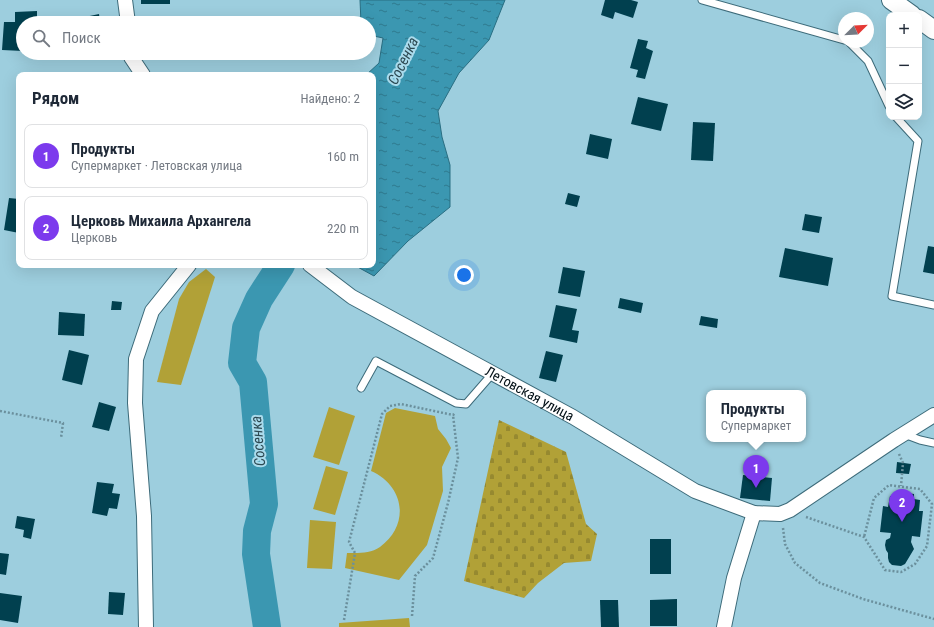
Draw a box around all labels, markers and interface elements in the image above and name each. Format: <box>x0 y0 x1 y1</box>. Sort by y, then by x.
north arrow <box>838 12 874 48</box>
map controls <box>886 12 922 120</box>
button: + <box>886 12 922 48</box>
search box <box>16 16 376 60</box>
icon: search <box>30 27 52 49</box>
text: Поиск <box>62 29 101 47</box>
water label: Сосенка <box>384 34 422 88</box>
button: − <box>886 48 922 84</box>
button: layers <box>886 84 922 120</box>
text: Рядом <box>32 88 79 108</box>
text: Найдено: 2 <box>300 91 360 106</box>
text: Продукты <box>71 140 135 158</box>
text: 1 <box>43 149 49 164</box>
text: 160 m <box>327 149 359 164</box>
text: Супермаркет · Летовская улица <box>71 158 242 173</box>
text: Церковь Михаила Архангела <box>71 212 251 230</box>
text: 2 <box>43 221 49 236</box>
text: 220 m <box>327 221 359 236</box>
text: Церковь <box>71 230 117 245</box>
your location <box>454 265 474 285</box>
street label: Летовская улица <box>482 363 577 424</box>
popup <box>706 390 806 442</box>
text: Продукты <box>721 400 785 418</box>
water label: Сосенка <box>247 415 269 467</box>
text: Супермаркет <box>721 418 791 433</box>
pin: 1 <box>743 455 769 488</box>
pin: 2 <box>889 489 915 522</box>

